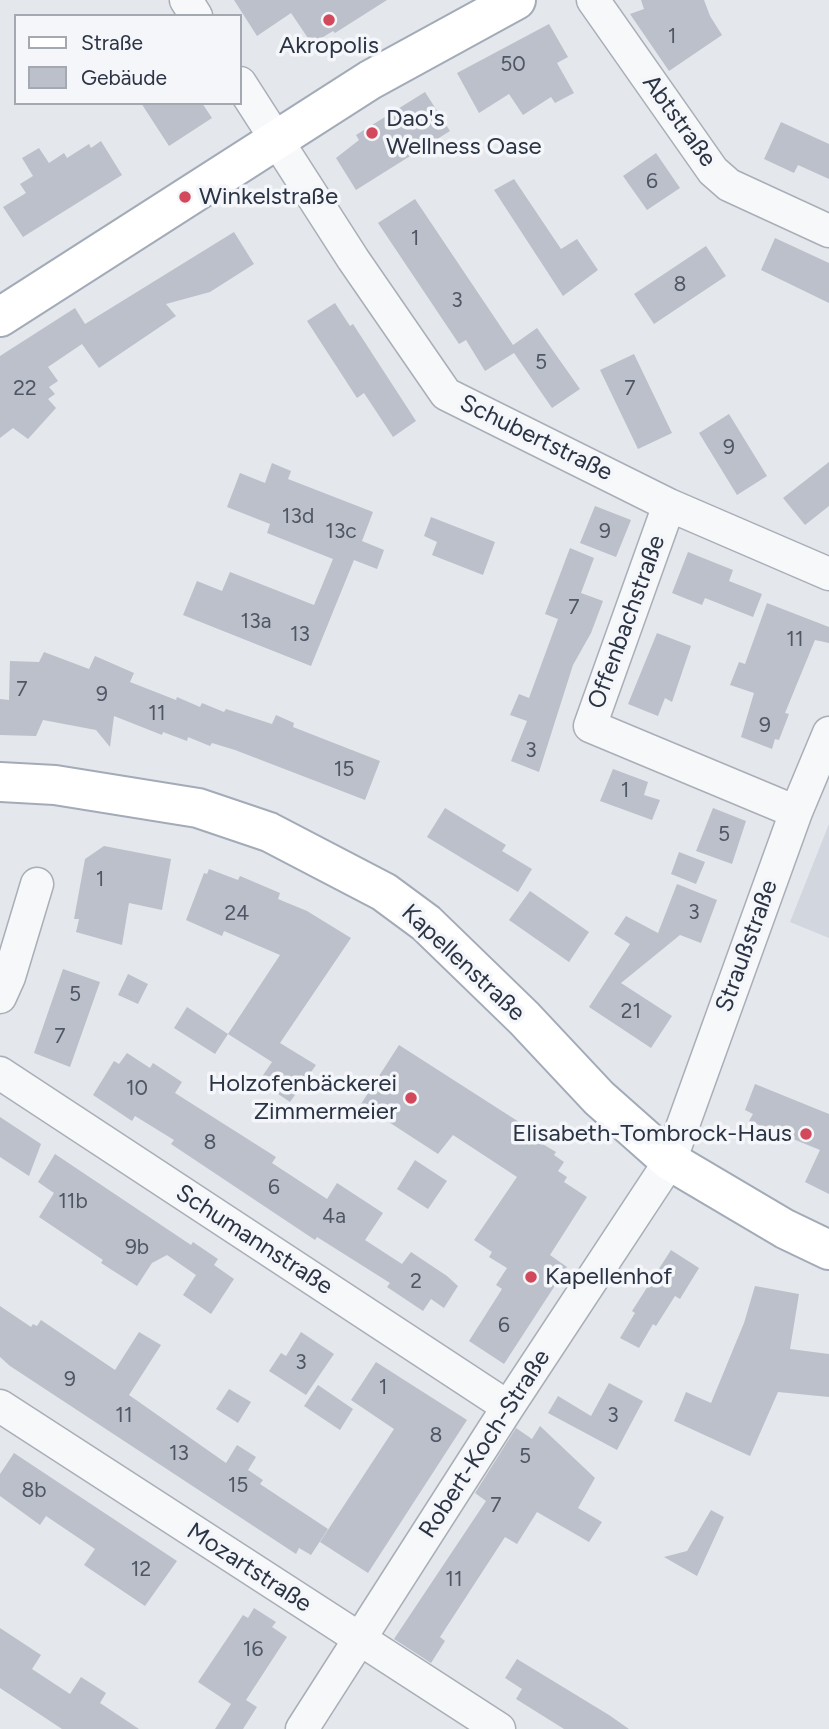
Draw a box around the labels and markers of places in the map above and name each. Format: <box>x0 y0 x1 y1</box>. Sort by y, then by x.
marker: Akropolis <box>321 12 337 28</box>
place label: Akropolis <box>279 32 379 60</box>
place label: Dao's Wellness Oase <box>386 105 542 161</box>
marker: Dao's Wellness Oase <box>364 125 380 141</box>
place label: Winkelstraße <box>199 183 338 211</box>
marker: Winkelstraße <box>177 189 193 205</box>
place label: Holzofenbäckerei Zimmermeier <box>208 1070 397 1126</box>
marker: Holzofenbäckerei Zimmermeier <box>403 1090 419 1106</box>
place label: Elisabeth-Tombrock-Haus <box>512 1120 792 1148</box>
marker: Elisabeth-Tombrock-Haus <box>798 1126 814 1142</box>
place label: Kapellenhof <box>545 1263 672 1291</box>
marker: Kapellenhof <box>523 1269 539 1285</box>

